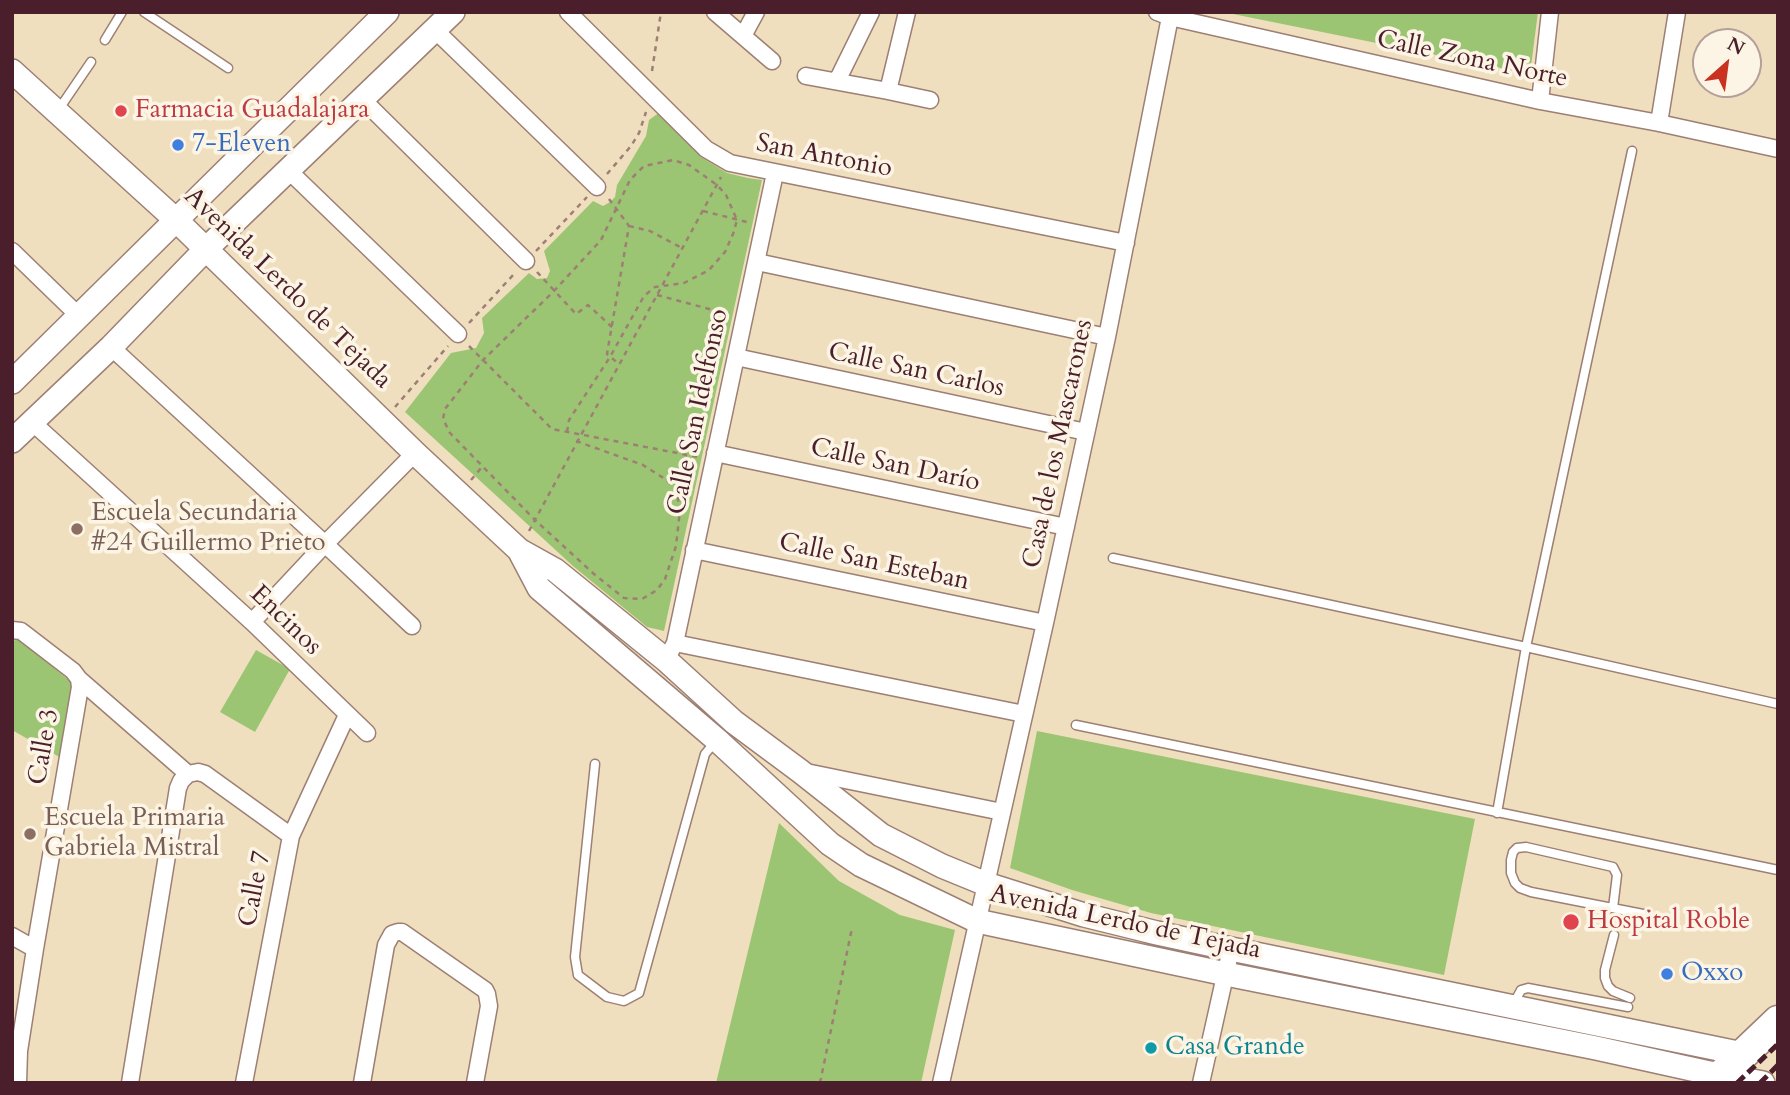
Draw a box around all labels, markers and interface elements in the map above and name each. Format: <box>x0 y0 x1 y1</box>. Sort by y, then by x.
street label: Calle Zona Norte <box>1374 25 1570 95</box>
north arrow <box>1692 28 1762 98</box>
text: N <box>1723 31 1749 62</box>
place label: Farmacia Guadalajara <box>135 95 369 127</box>
marker: Farmacia Guadalajara <box>113 103 129 119</box>
place label: 7-Eleven <box>192 129 291 161</box>
street label: San Antonio <box>753 129 895 185</box>
marker: 7-Eleven <box>170 137 186 153</box>
street label: Avenida Lerdo de Tejada <box>177 182 397 396</box>
street label: Calle San Idelfonso <box>662 306 736 518</box>
street label: Casa de los Mascarones <box>1017 317 1101 571</box>
street label: Calle San Carlos <box>825 337 1007 405</box>
street label: Calle San Darío <box>807 433 983 499</box>
place label: Escuela Secundaria #24 Guillermo Prieto <box>91 498 326 560</box>
marker: Escuela Secundaria #24 Guillermo Prieto <box>69 521 85 537</box>
street label: Calle San Esteban <box>776 528 972 598</box>
street label: Encinos <box>243 579 327 663</box>
street label: Calle 3 <box>23 707 67 787</box>
place label: Escuela Primaria Gabriela Mistral <box>44 803 225 864</box>
marker: Escuela Primaria Gabriela Mistral <box>22 826 38 842</box>
street label: Calle 7 <box>233 849 279 929</box>
street label: Avenida Lerdo de Tejada <box>986 879 1264 967</box>
place label: Hospital Roble <box>1587 906 1750 938</box>
marker: Hospital Roble <box>1561 912 1581 932</box>
place label: Oxxo <box>1681 958 1743 990</box>
marker: Oxxo <box>1659 966 1675 982</box>
place label: Casa Grande <box>1165 1032 1305 1064</box>
marker: Casa Grande <box>1143 1040 1159 1056</box>

